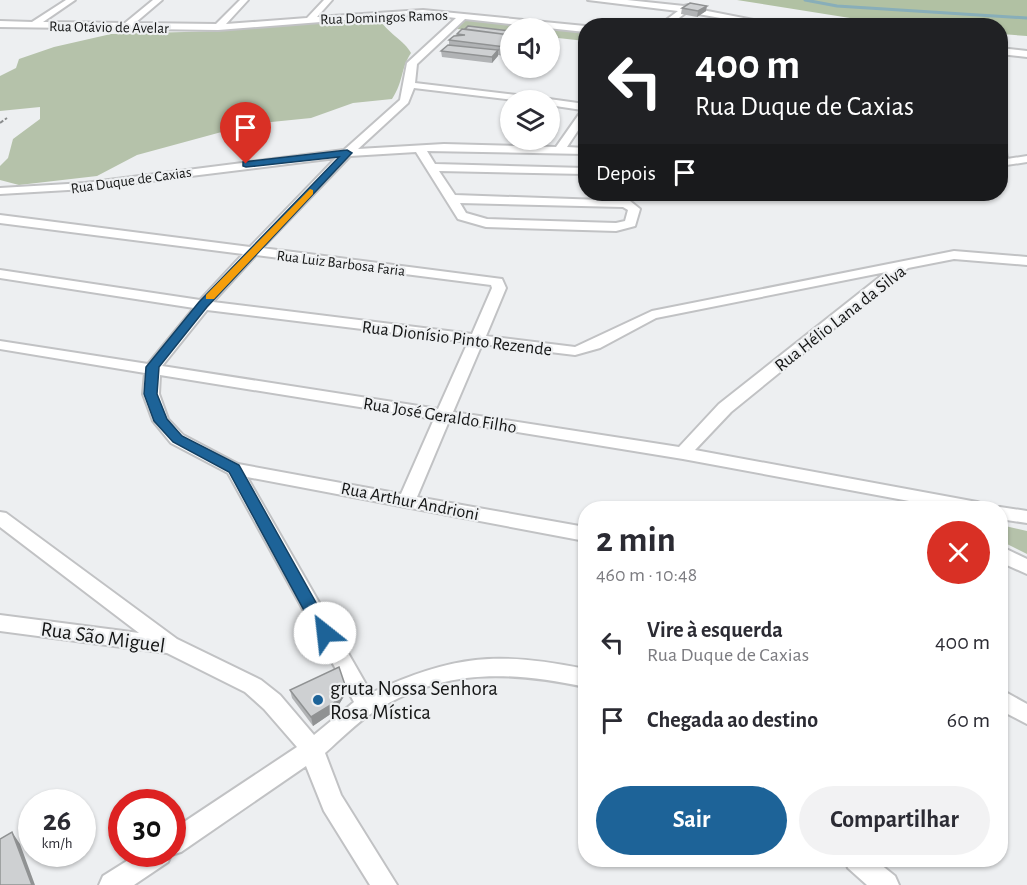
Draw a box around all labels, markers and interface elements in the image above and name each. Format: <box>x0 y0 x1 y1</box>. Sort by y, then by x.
street label: Rua Domingos Ramos <box>320 8 448 27</box>
map controls <box>500 18 560 150</box>
button: sound <box>500 18 560 78</box>
street label: Rua Otávio de Avelar <box>49 19 169 36</box>
icon: left <box>596 42 674 120</box>
text: 400 m <box>695 44 800 86</box>
button: layers <box>500 90 560 150</box>
text: Rua Duque de Caxias <box>695 93 914 120</box>
pin <box>220 102 271 164</box>
icon: arrive <box>229 111 262 144</box>
icon: arrive <box>668 156 701 189</box>
text: Depois <box>596 162 656 184</box>
street label: Rua Duque de Caxias <box>70 165 192 196</box>
street label: Rua Luiz Barbosa Faria <box>276 248 406 279</box>
street label: Rua Hélio Lana da Silva <box>772 262 909 375</box>
street label: Rua Dionísio Pinto Rezende <box>361 318 553 360</box>
street label: Rua José Geraldo Filho <box>362 395 518 437</box>
street label: Rua Arthur Andrioni <box>339 480 480 524</box>
button: close <box>927 521 990 584</box>
text: 2 min <box>596 522 676 558</box>
text: 460 m · 10:48 <box>596 565 697 585</box>
position arrow <box>293 601 357 665</box>
street label: Rua São Miguel <box>39 618 167 657</box>
text: Vire à esquerda <box>647 619 783 641</box>
icon: left <box>596 626 629 659</box>
text: 400 m <box>935 631 990 653</box>
text: Rua Duque de Caxias <box>647 645 809 665</box>
place label: gruta Nossa Senhora Rosa Mística <box>330 678 498 723</box>
marker: gruta Nossa Senhora Rosa Mística <box>311 693 325 707</box>
icon: arrive <box>596 704 629 737</box>
text: Chegada ao destino <box>647 709 818 731</box>
text: 60 m <box>947 709 990 731</box>
button: Sair <box>596 786 787 855</box>
button: Compartilhar <box>799 786 990 855</box>
speed limit sign: 30 <box>108 789 186 867</box>
text: 26 <box>43 806 71 836</box>
text: km/h <box>42 836 72 851</box>

